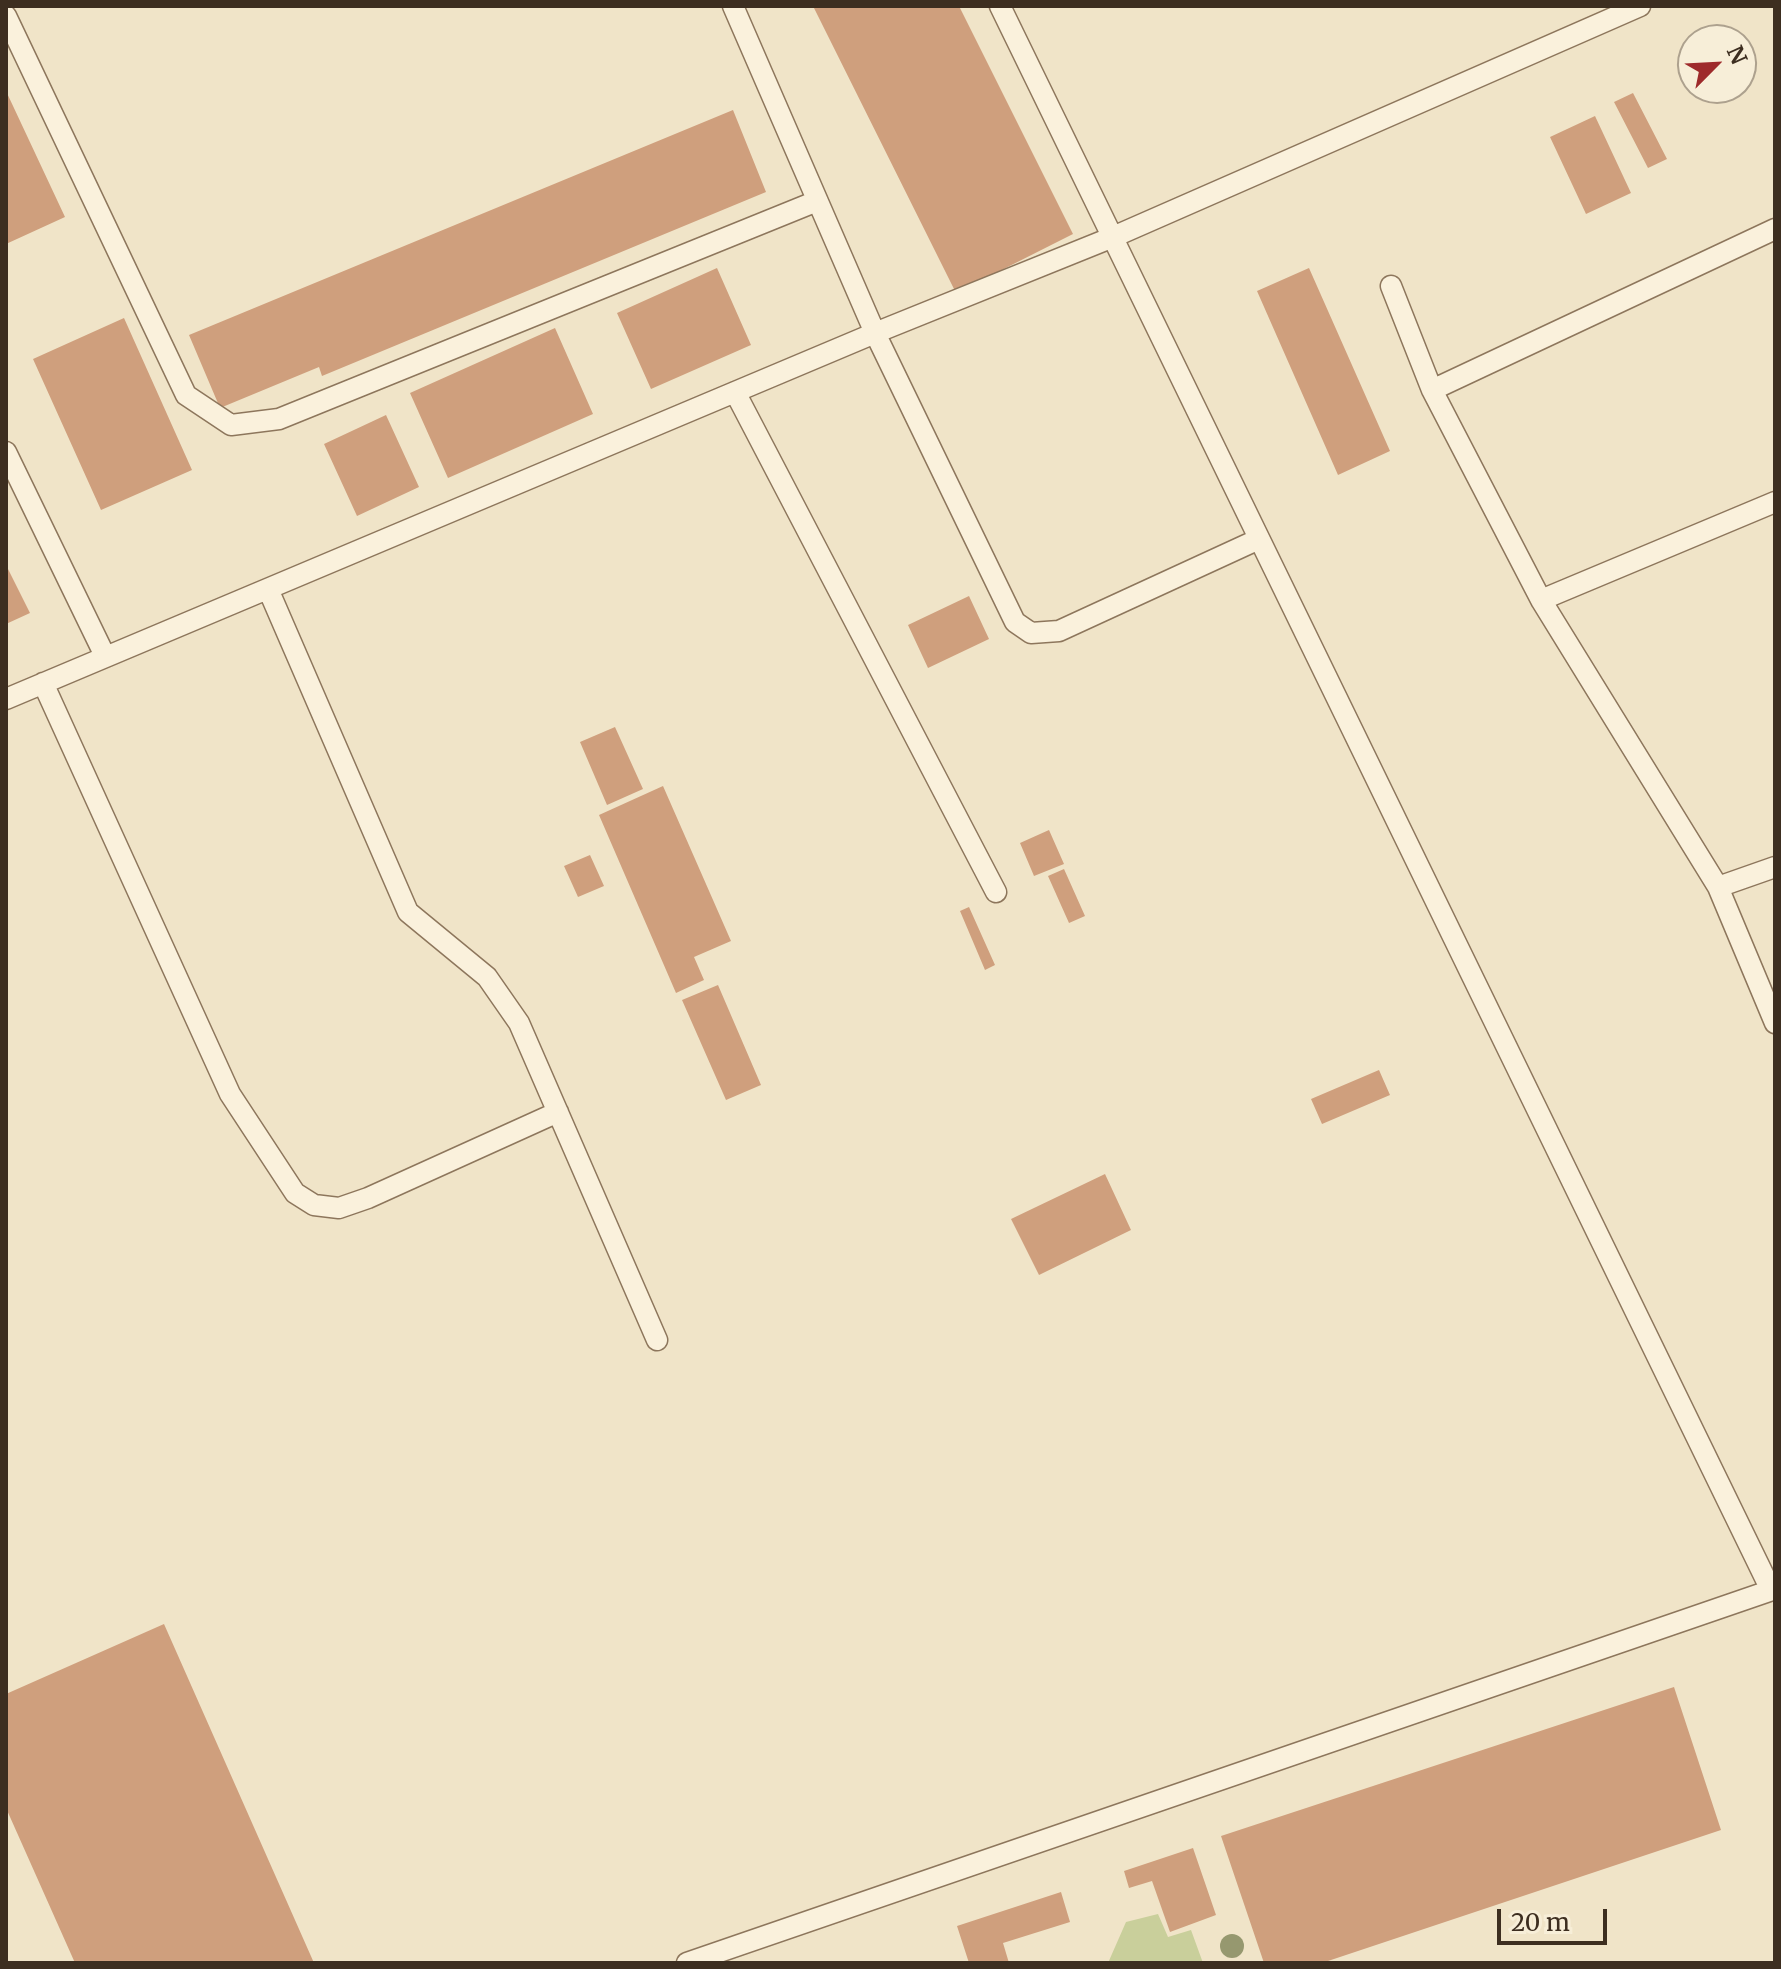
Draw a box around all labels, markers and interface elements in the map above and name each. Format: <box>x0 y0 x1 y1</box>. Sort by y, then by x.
north arrow <box>1677 24 1757 104</box>
text: N <box>1721 41 1753 69</box>
scale bar <box>1501 1893 1611 1943</box>
text: 20 m <box>1511 1907 1570 1938</box>

